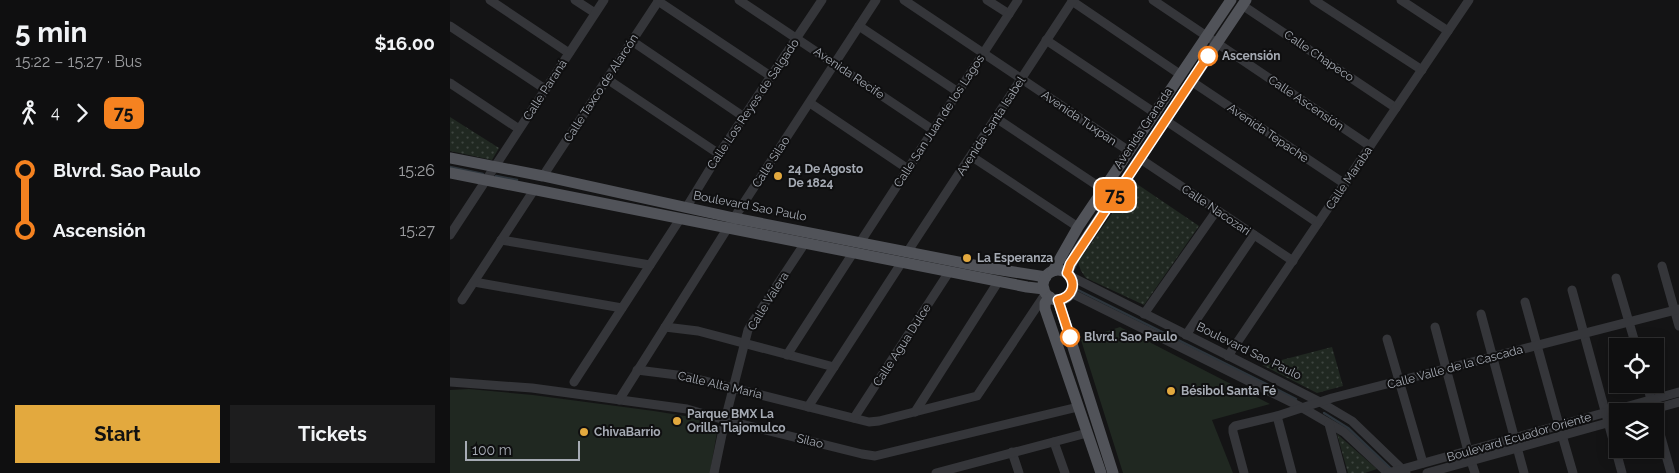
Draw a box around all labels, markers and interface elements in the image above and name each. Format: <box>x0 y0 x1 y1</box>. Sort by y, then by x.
text: 5 min <box>15 16 87 49</box>
street label: Calle Chapeco <box>1281 27 1357 85</box>
street label: Calle Taxco de Alarcón <box>561 31 641 145</box>
text: $16.00 <box>374 32 435 54</box>
street label: Calle Los Reyes de Salgado <box>704 36 802 172</box>
street label: Avenida Recife <box>811 44 887 102</box>
marker: Ascensión <box>1198 46 1218 66</box>
place label: Ascensión <box>1222 49 1281 63</box>
text: 15:22 – 15:27 · Bus <box>15 52 142 71</box>
street label: Calle San Juan de los Lagos <box>891 52 987 190</box>
street label: Calle Paraná <box>520 57 570 123</box>
street label: Avenida Santa Isabel <box>954 73 1029 178</box>
street label: Calle Ascensión <box>1266 73 1346 133</box>
street label: Avenida Granada <box>1111 85 1175 171</box>
street label: Avenida Tuxpan <box>1039 88 1119 148</box>
icon: walk <box>15 99 43 127</box>
icon: forward <box>68 99 96 127</box>
street label: Avenida Tepache <box>1225 101 1311 165</box>
text: 75 <box>114 102 134 123</box>
text: 4 <box>51 103 60 122</box>
street label: Calle Silao <box>749 134 793 190</box>
street label: Calle Maraba <box>1323 144 1375 212</box>
text: Blvrd. Sao Paulo <box>53 159 201 181</box>
text: 15:26 <box>398 161 435 180</box>
place label: 24 De Agosto De 1824 <box>788 162 863 190</box>
marker: 24 De Agosto De 1824 <box>772 170 784 182</box>
line badge: 75 <box>1092 179 1138 211</box>
street label: Calle Nacozari <box>1179 182 1253 238</box>
text: 75 <box>1105 184 1125 205</box>
street label: Boulevard Sao Paulo <box>692 188 808 224</box>
text: Ascensión <box>53 219 146 241</box>
text: 15:27 <box>400 221 435 240</box>
place label: La Esperanza <box>977 251 1053 265</box>
marker: La Esperanza <box>961 252 973 264</box>
street label: Calle Valera <box>745 269 791 333</box>
street label: Calle Agua Dulce <box>870 301 934 389</box>
street label: Boulevard Sao Paulo <box>1194 319 1304 383</box>
marker: Blvrd. Sao Paulo <box>1060 327 1080 347</box>
place label: Blvrd. Sao Paulo <box>1084 330 1177 344</box>
map controls <box>1609 338 1664 458</box>
button: locate <box>1609 338 1664 393</box>
street label: Calle Valle de la Cascada <box>1386 342 1524 392</box>
street label: Calle Alta María <box>676 368 764 402</box>
place label: Bésibol Santa Fé <box>1181 384 1276 398</box>
marker: Bésibol Santa Fé <box>1165 385 1177 397</box>
button: layers <box>1609 403 1664 458</box>
button: Start <box>15 405 220 463</box>
button: Tickets <box>230 405 435 463</box>
place label: Parque BMX La Orilla Tlajomulco <box>687 407 786 435</box>
street label: Boulevard Ecuador Oriente <box>1445 410 1593 464</box>
marker: Parque BMX La Orilla Tlajomulco <box>671 415 683 427</box>
place label: ChivaBarrio <box>594 425 661 439</box>
marker: ChivaBarrio <box>578 426 590 438</box>
street label: Silao <box>795 431 825 451</box>
scale bar <box>465 438 580 461</box>
text: 100 m <box>472 442 512 458</box>

